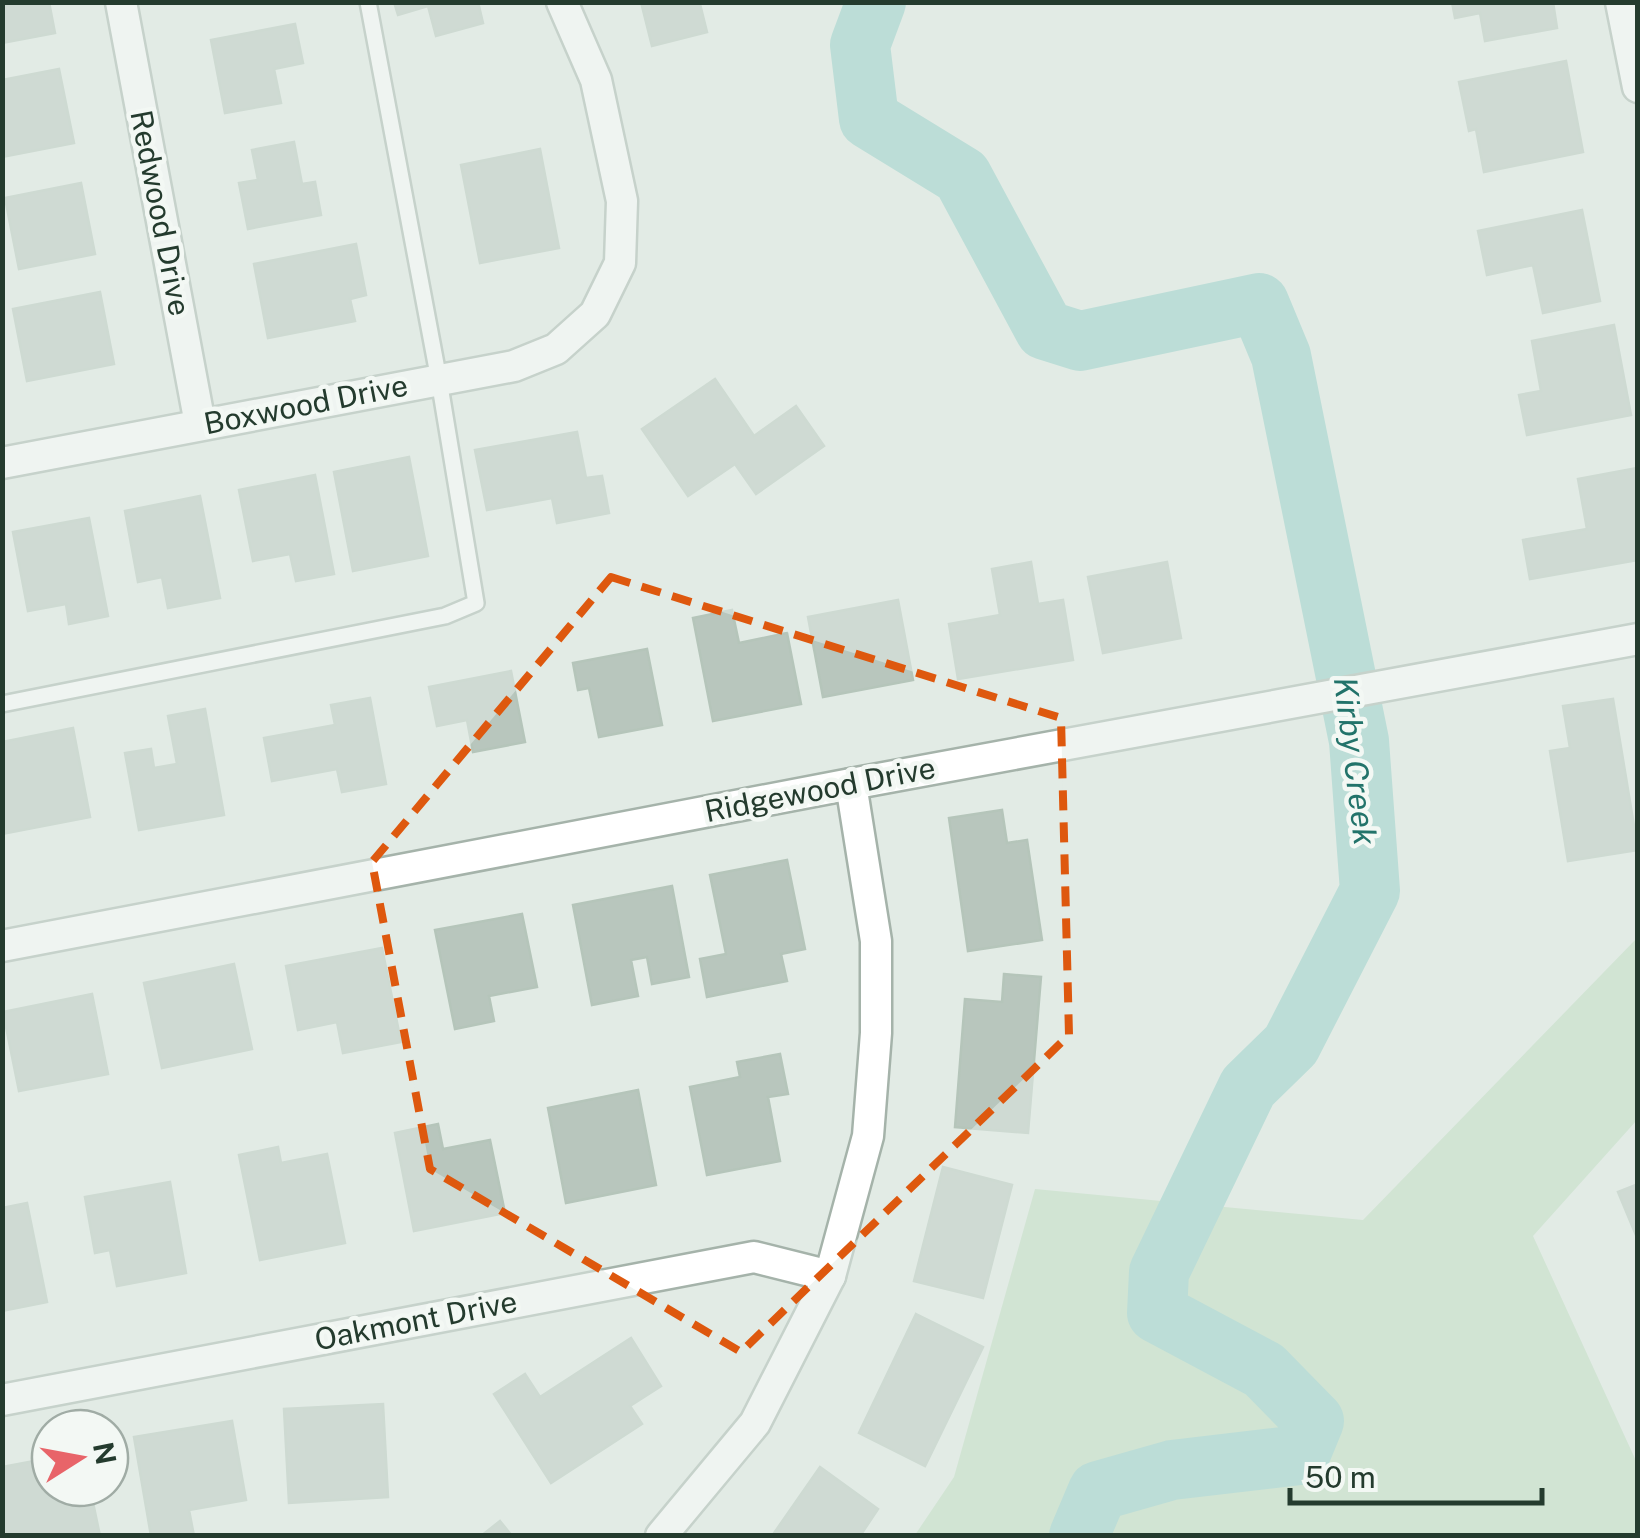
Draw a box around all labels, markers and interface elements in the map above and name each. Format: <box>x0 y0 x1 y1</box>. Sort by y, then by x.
street label: Redwood Drive <box>123 107 199 319</box>
street label: Boxwood Drive <box>201 367 411 441</box>
water label: Kirby Creek <box>1327 675 1384 848</box>
street label: Ridgewood Drive <box>701 749 938 829</box>
street label: Oakmont Drive <box>312 1283 520 1357</box>
north arrow <box>30 1408 130 1508</box>
text: N <box>87 1439 123 1467</box>
scale bar <box>1290 1443 1542 1505</box>
text: 50 m <box>1305 1459 1376 1495</box>

